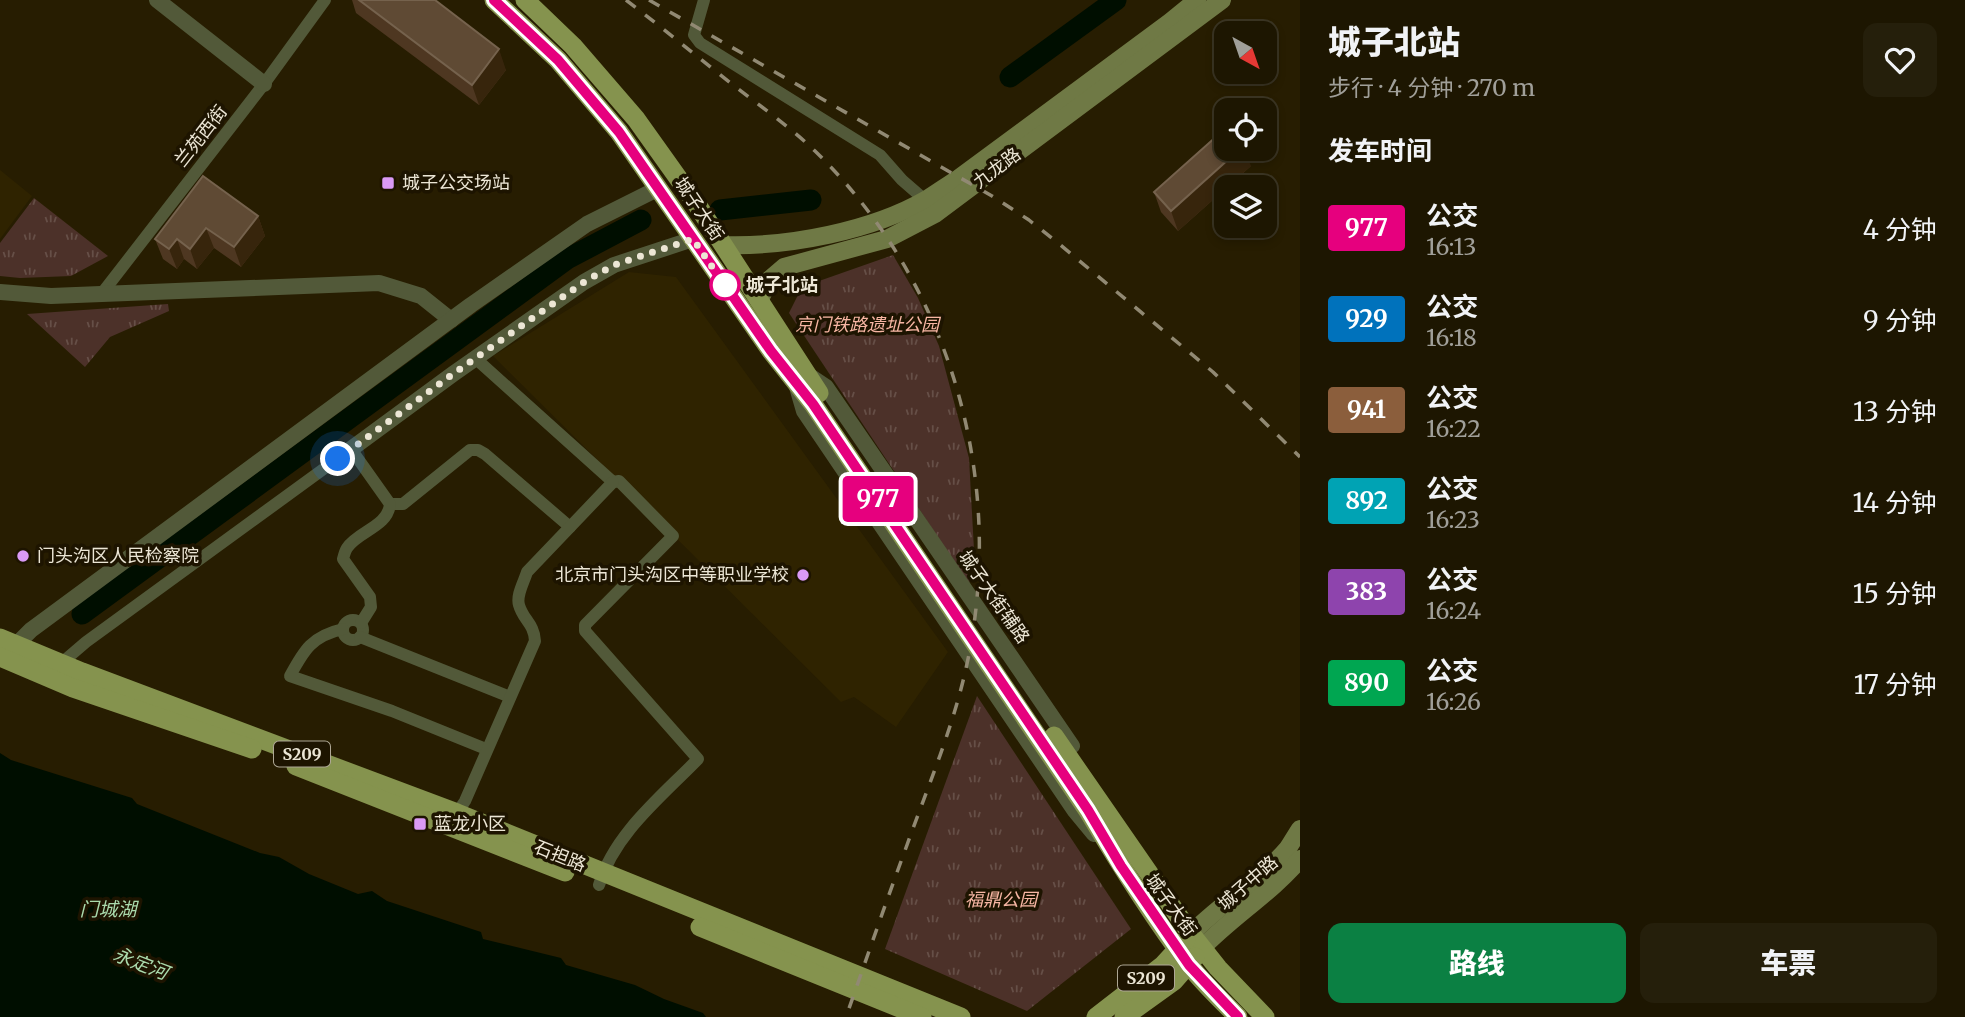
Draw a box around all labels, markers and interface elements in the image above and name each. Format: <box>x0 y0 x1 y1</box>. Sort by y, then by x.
north arrow <box>1214 21 1278 84</box>
map controls <box>1214 21 1277 238</box>
text: 城子北站 <box>1328 22 1460 63</box>
button: heart <box>1863 23 1937 97</box>
text: 步行 · 4 分钟 · 270 m <box>1328 73 1535 102</box>
button: locate <box>1214 98 1277 161</box>
street label: 兰苑西街 <box>169 100 232 171</box>
text: 发车时间 <box>1328 134 1432 167</box>
street label: 九龙路 <box>968 142 1025 193</box>
place label: 城子公交场站 <box>402 171 510 194</box>
street label: 城子大街 <box>670 172 729 245</box>
marker: 城子公交场站 <box>380 175 396 191</box>
button: layers <box>1214 175 1277 238</box>
text: 公交 <box>1426 199 1478 232</box>
text: 977 <box>1345 212 1388 243</box>
text: 4 分钟 <box>1863 213 1937 246</box>
text: 16:13 <box>1426 232 1476 261</box>
marker: 城子北站 <box>710 270 740 300</box>
place label: 城子北站 <box>746 273 818 296</box>
text: 公交 <box>1426 290 1478 323</box>
text: 929 <box>1345 303 1388 334</box>
text: 9 分钟 <box>1863 304 1937 337</box>
park label: 京门铁路遗址公园 <box>795 313 942 336</box>
text: 16:18 <box>1426 323 1477 352</box>
text: 公交 <box>1426 381 1478 414</box>
text: 941 <box>1347 394 1386 425</box>
text: 13 分钟 <box>1853 395 1937 428</box>
text: 16:22 <box>1426 414 1481 443</box>
your location <box>320 441 355 476</box>
text: 公交 <box>1426 472 1478 505</box>
line badge: 977 <box>838 476 918 522</box>
text: 977 <box>857 483 899 514</box>
text: 892 <box>1345 485 1388 516</box>
text: 14 分钟 <box>1853 486 1937 519</box>
text: 16:23 <box>1426 505 1480 534</box>
place label: 门头沟区人民检察院 <box>37 544 199 567</box>
street label: 城子大街辅路 <box>954 546 1035 648</box>
marker: 门头沟区人民检察院 <box>15 548 31 564</box>
place label: 北京市门头沟区中等职业学校 <box>555 563 789 586</box>
text: 公交 <box>1426 563 1478 596</box>
marker: 北京市门头沟区中等职业学校 <box>795 567 811 583</box>
text: 383 <box>1346 576 1387 607</box>
text: 15 分钟 <box>1853 577 1937 610</box>
text: 16:24 <box>1426 596 1481 625</box>
text: 公交 <box>1426 654 1478 687</box>
text: 890 <box>1344 667 1389 698</box>
text: 17 分钟 <box>1854 668 1937 701</box>
text: 16:26 <box>1426 687 1481 716</box>
road number: S209 <box>274 741 330 766</box>
place label: 蓝龙小区 <box>434 812 506 835</box>
marker: 蓝龙小区 <box>412 816 428 832</box>
street label: 石担路 <box>531 835 590 876</box>
street label: 城子中路 <box>1213 850 1282 915</box>
street label: 城子大街 <box>1141 869 1202 941</box>
park label: 福鼎公园 <box>965 888 1040 911</box>
water label: 门城湖 <box>79 897 139 921</box>
button: 路线 <box>1328 923 1626 1003</box>
button: 车票 <box>1640 923 1937 1003</box>
water label: 永定河 <box>110 942 176 986</box>
road number: S209 <box>1118 966 1174 990</box>

